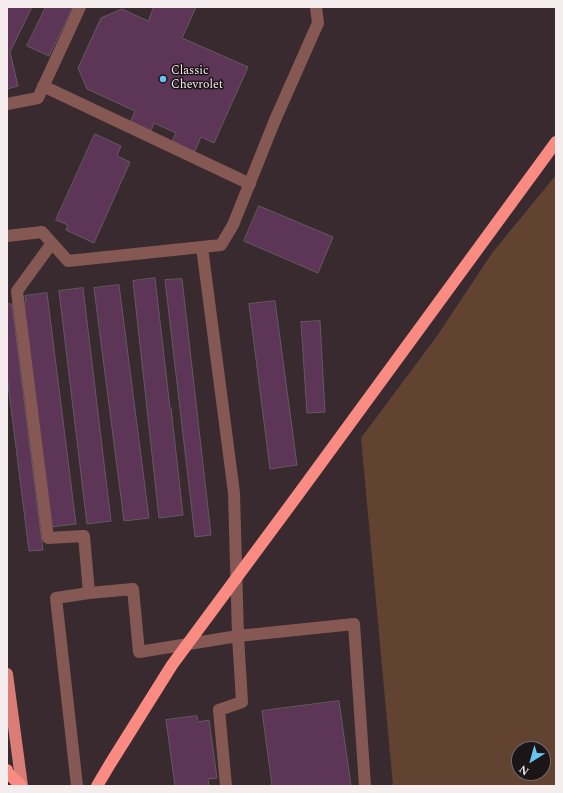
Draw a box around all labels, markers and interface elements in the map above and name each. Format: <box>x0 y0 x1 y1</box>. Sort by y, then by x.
place label: Classic Chevrolet <box>171 65 223 93</box>
marker: Classic Chevrolet <box>158 74 168 84</box>
north arrow <box>511 741 551 781</box>
text: N <box>515 761 533 780</box>

